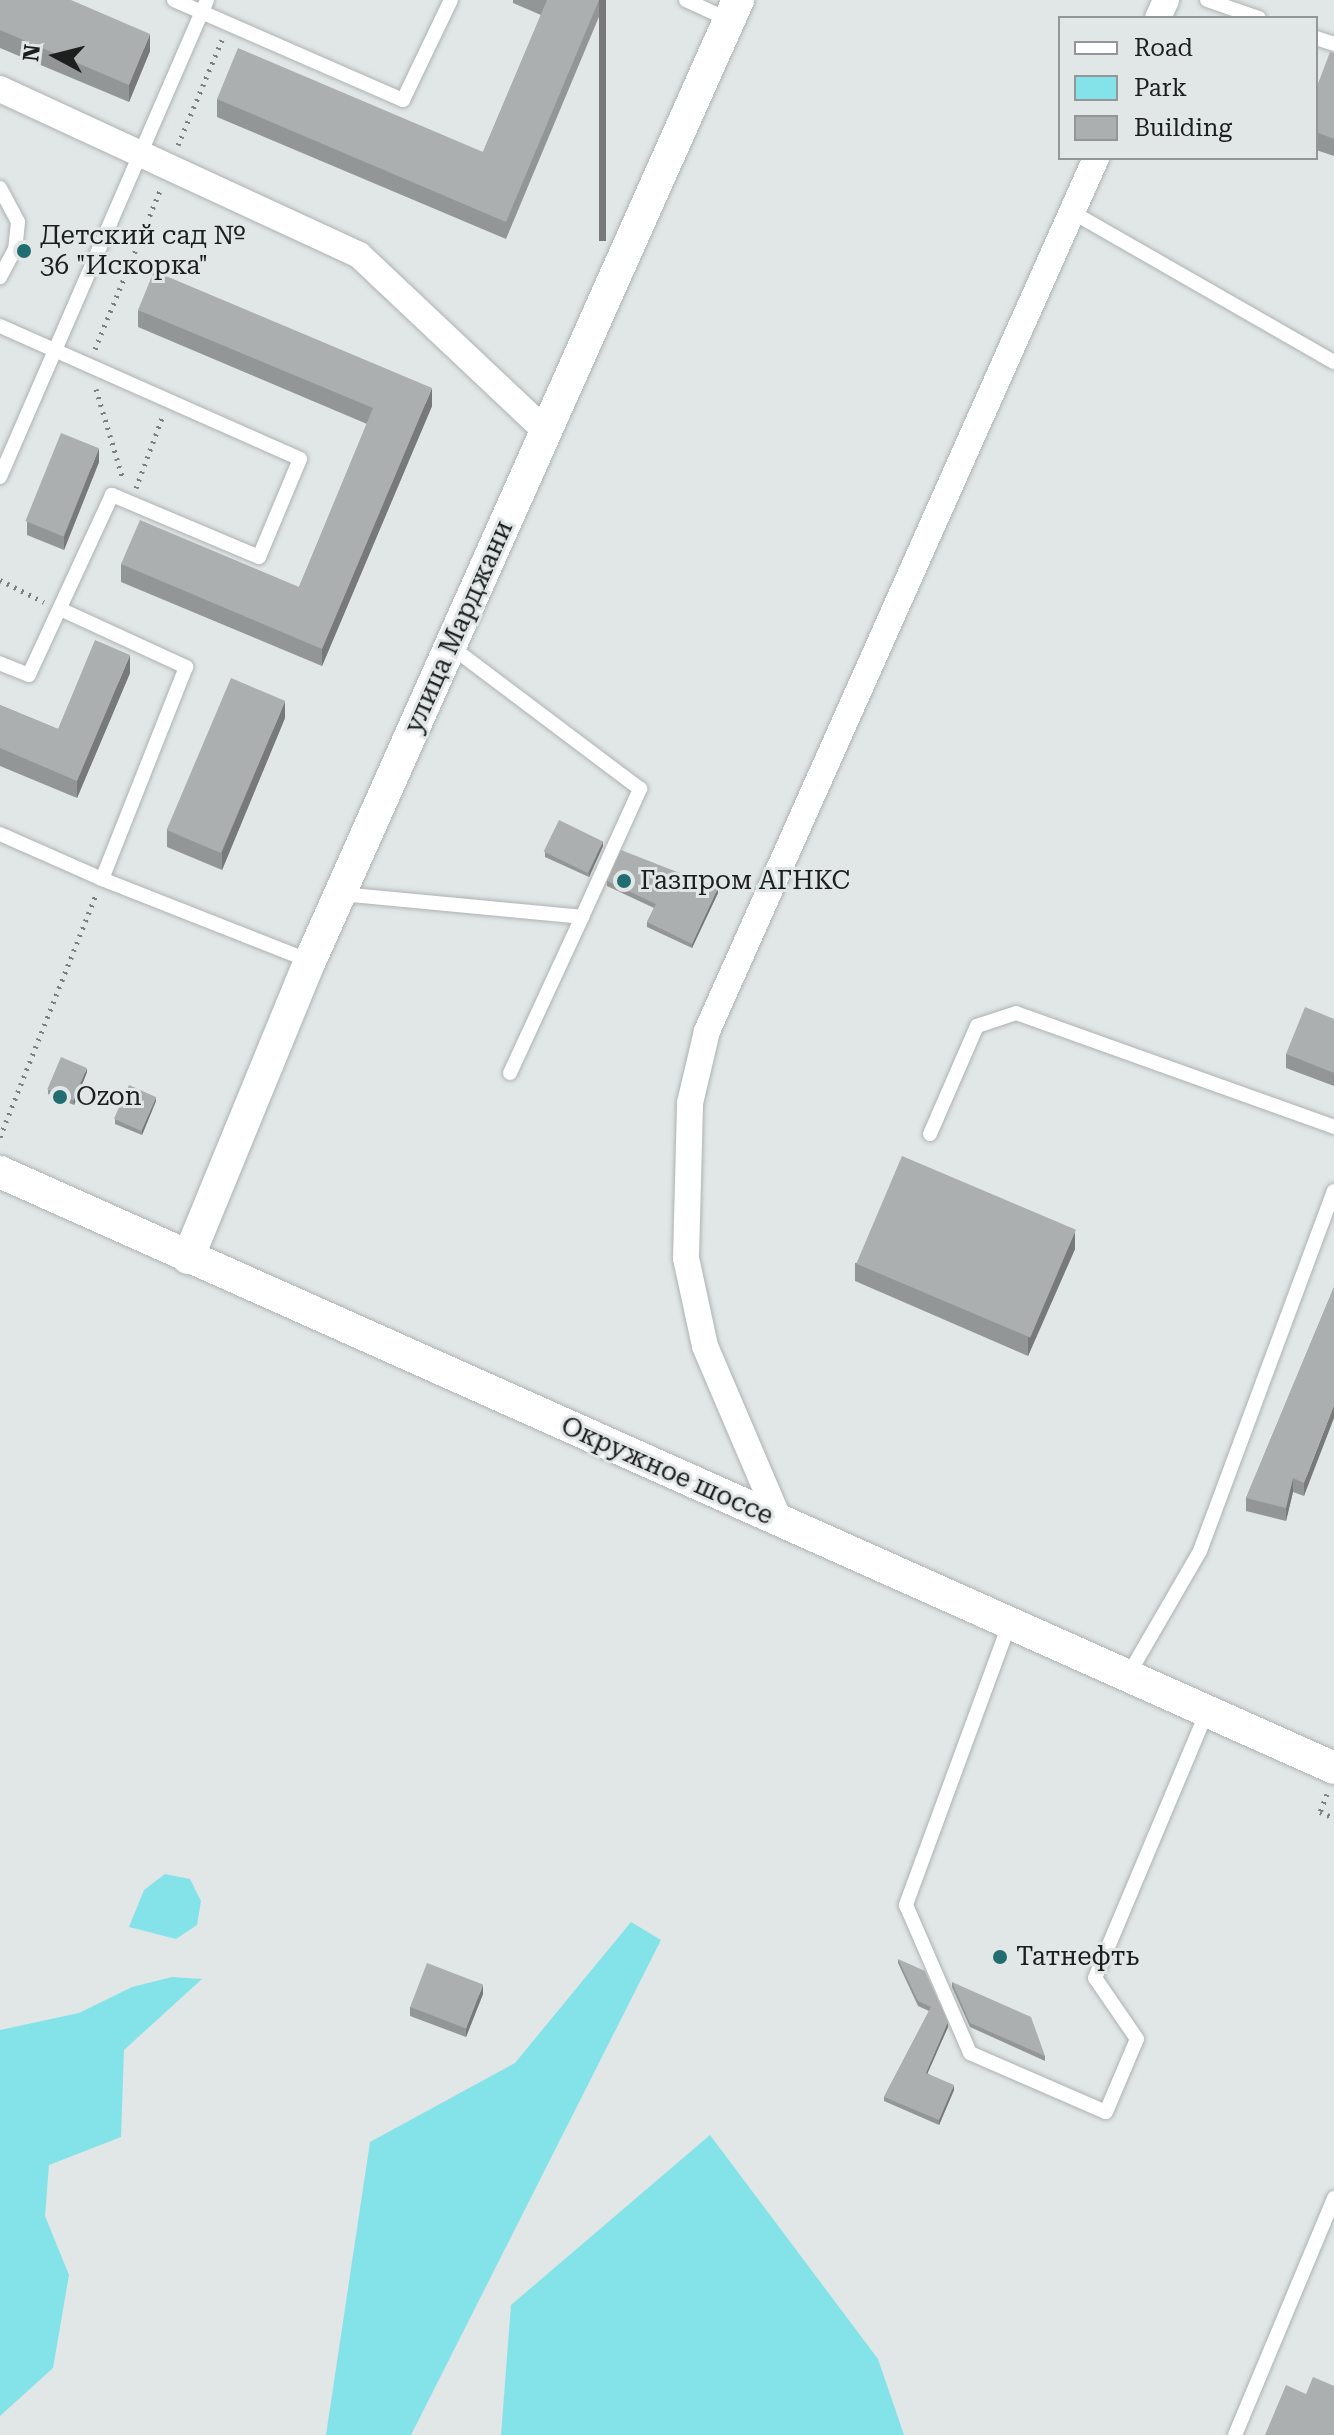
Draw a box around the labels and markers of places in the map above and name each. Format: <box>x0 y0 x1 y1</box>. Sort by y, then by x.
place label: Детский сад № 36 "Искорка" <box>40 220 246 282</box>
marker: Детский сад № 36 "Искорка" <box>15 242 33 260</box>
place label: Газпром АГНКС <box>640 865 850 897</box>
marker: Газпром АГНКС <box>615 872 633 890</box>
place label: Ozon <box>76 1081 142 1113</box>
marker: Ozon <box>51 1088 69 1106</box>
place label: Татнефть <box>1016 1941 1139 1973</box>
marker: Татнефть <box>991 1948 1009 1966</box>

